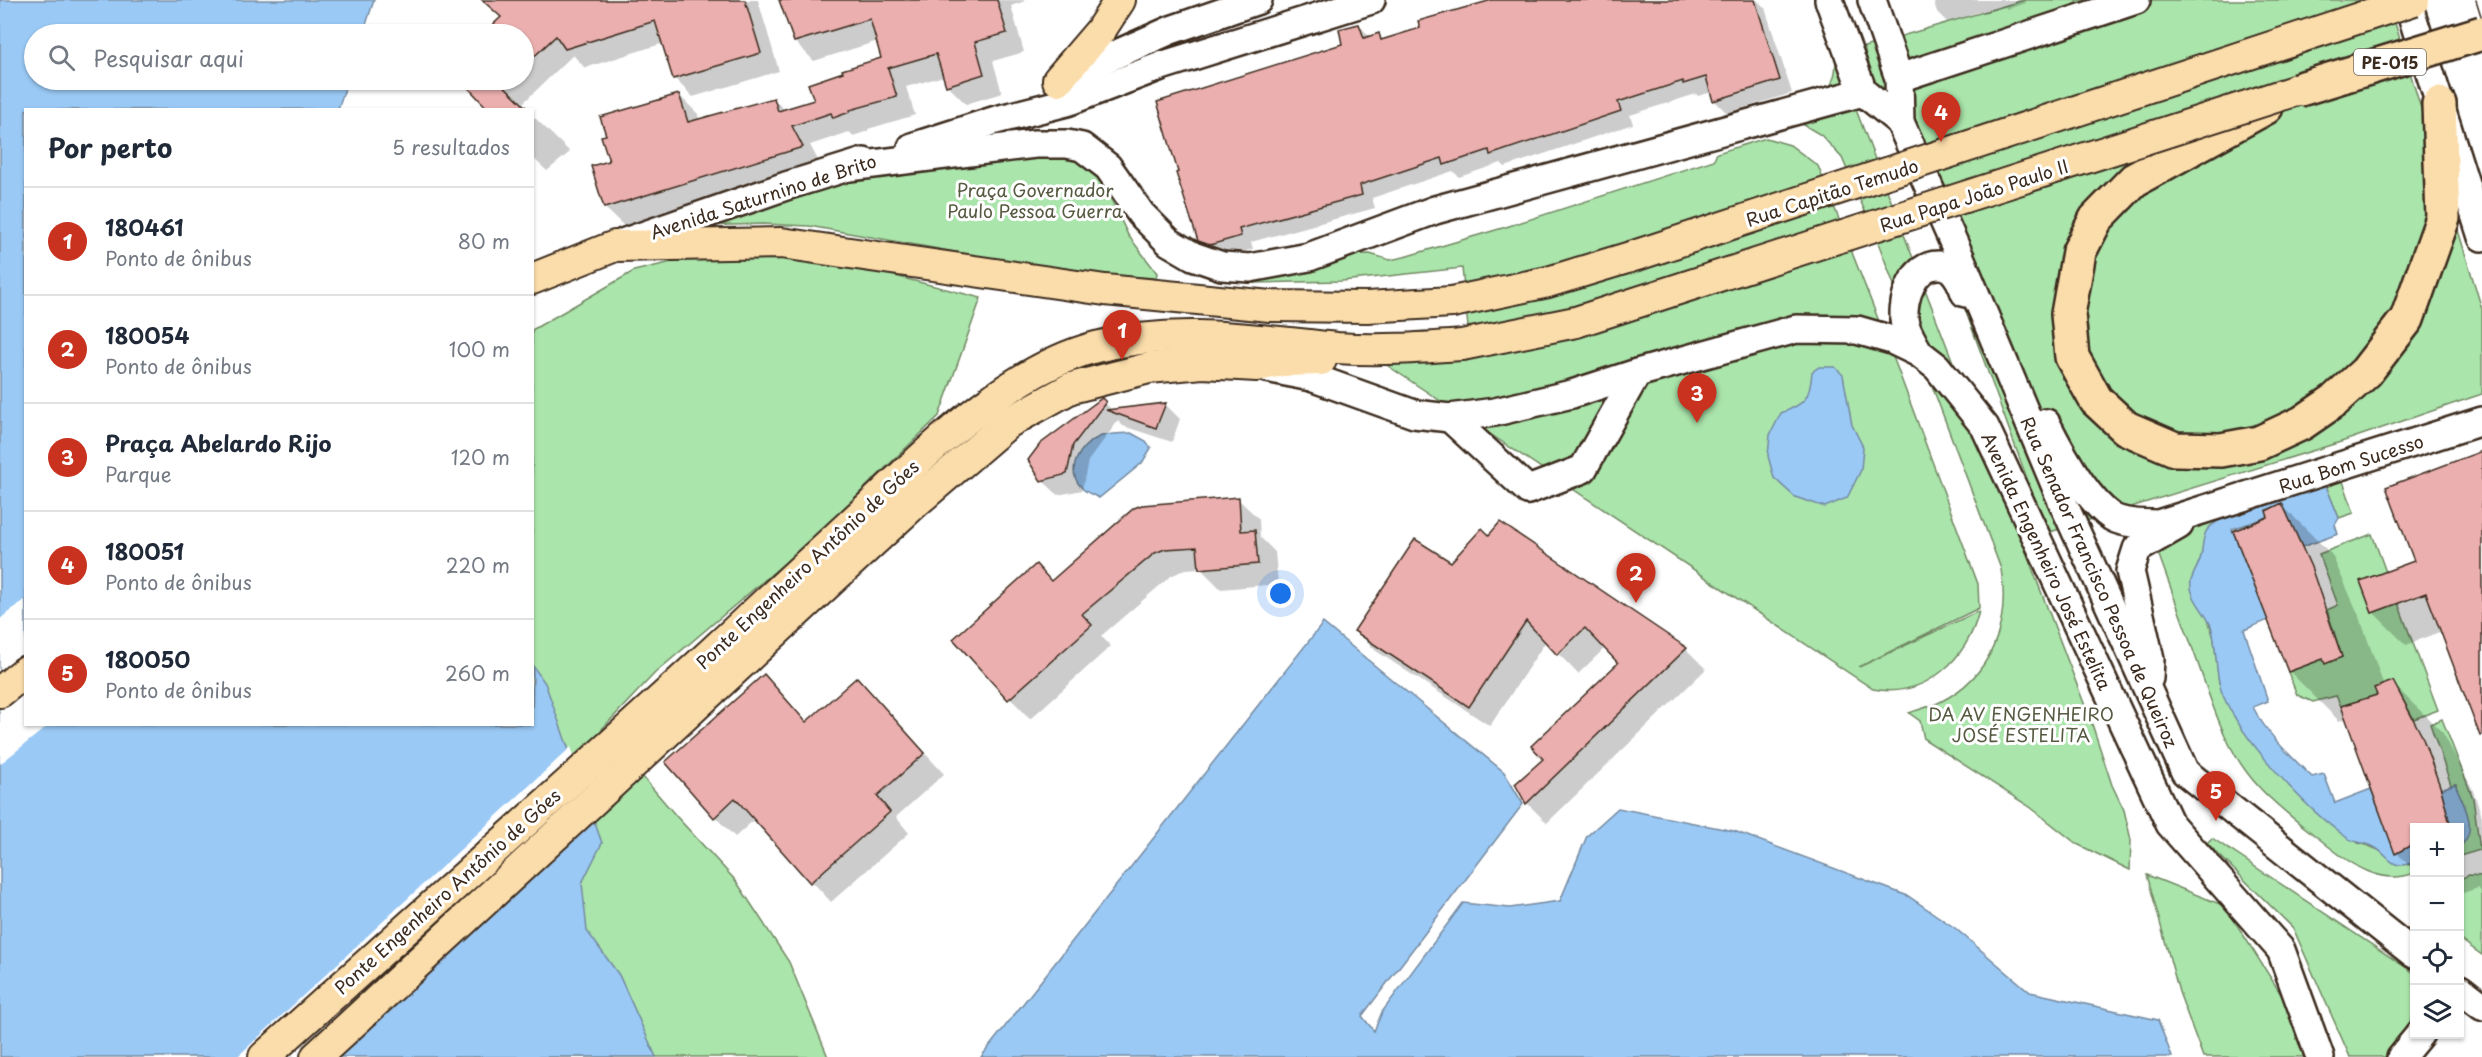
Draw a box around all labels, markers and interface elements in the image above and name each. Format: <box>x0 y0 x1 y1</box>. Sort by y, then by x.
search box <box>24 24 534 90</box>
icon: search <box>45 41 78 74</box>
text: Pesquisar aqui <box>93 41 244 74</box>
road number: PE-015 <box>2354 49 2426 75</box>
pin: 4 <box>1922 92 1960 142</box>
text: Por perto <box>48 128 172 167</box>
text: 5 resultados <box>392 132 510 162</box>
street label: Avenida Saturnino de Brito <box>646 147 880 245</box>
street label: Rua Capitão Temudo <box>1742 151 1922 233</box>
street label: Rua Papa João Paulo II <box>1876 152 2072 238</box>
park label: Praça Governador Paulo Pessoa Guerra <box>947 176 1124 224</box>
text: 180461 <box>105 210 183 243</box>
text: 1 <box>63 226 72 256</box>
text: 80 m <box>458 226 510 256</box>
text: Ponto de ônibus <box>105 243 252 273</box>
pin: 1 <box>1102 310 1142 360</box>
text: 180054 <box>105 318 189 351</box>
text: 2 <box>60 334 75 364</box>
text: 100 m <box>449 334 510 364</box>
text: Ponto de ônibus <box>105 351 252 381</box>
pin: 3 <box>1678 374 1716 423</box>
street label: Rua Senador Francisco Pessoa de Queiroz <box>2014 412 2186 752</box>
text: Praça Abelardo Rijo <box>105 426 332 459</box>
street label: Rua Bom Sucesso <box>2275 427 2427 499</box>
street label: Avenida Engenheiro José Estelita <box>1975 428 2119 695</box>
text: 3 <box>61 442 74 472</box>
text: 120 m <box>451 442 510 472</box>
street label: Ponte Engenheiro Antônio de Góes <box>689 453 925 675</box>
text: Parque <box>105 459 172 489</box>
text: 180051 <box>105 534 184 567</box>
text: 4 <box>61 550 74 580</box>
text: 220 m <box>446 550 510 580</box>
pin: 2 <box>1616 554 1656 603</box>
text: Ponto de ônibus <box>105 567 252 597</box>
your location <box>1266 579 1295 608</box>
text: 180050 <box>105 642 190 675</box>
text: 5 <box>61 658 74 688</box>
text: 260 m <box>445 658 510 688</box>
text: Ponto de ônibus <box>105 675 252 705</box>
park label: DA AV ENGENHEIRO JOSÉ ESTELITA <box>1928 700 2114 748</box>
pin: 5 <box>2196 772 2236 821</box>
street label: Ponte Engenheiro Antônio de Góes <box>328 782 566 1000</box>
map controls <box>2410 823 2464 1039</box>
button: + <box>2410 823 2464 877</box>
button: − <box>2410 877 2464 931</box>
button: locate <box>2410 931 2464 985</box>
button: layers <box>2410 985 2464 1039</box>

